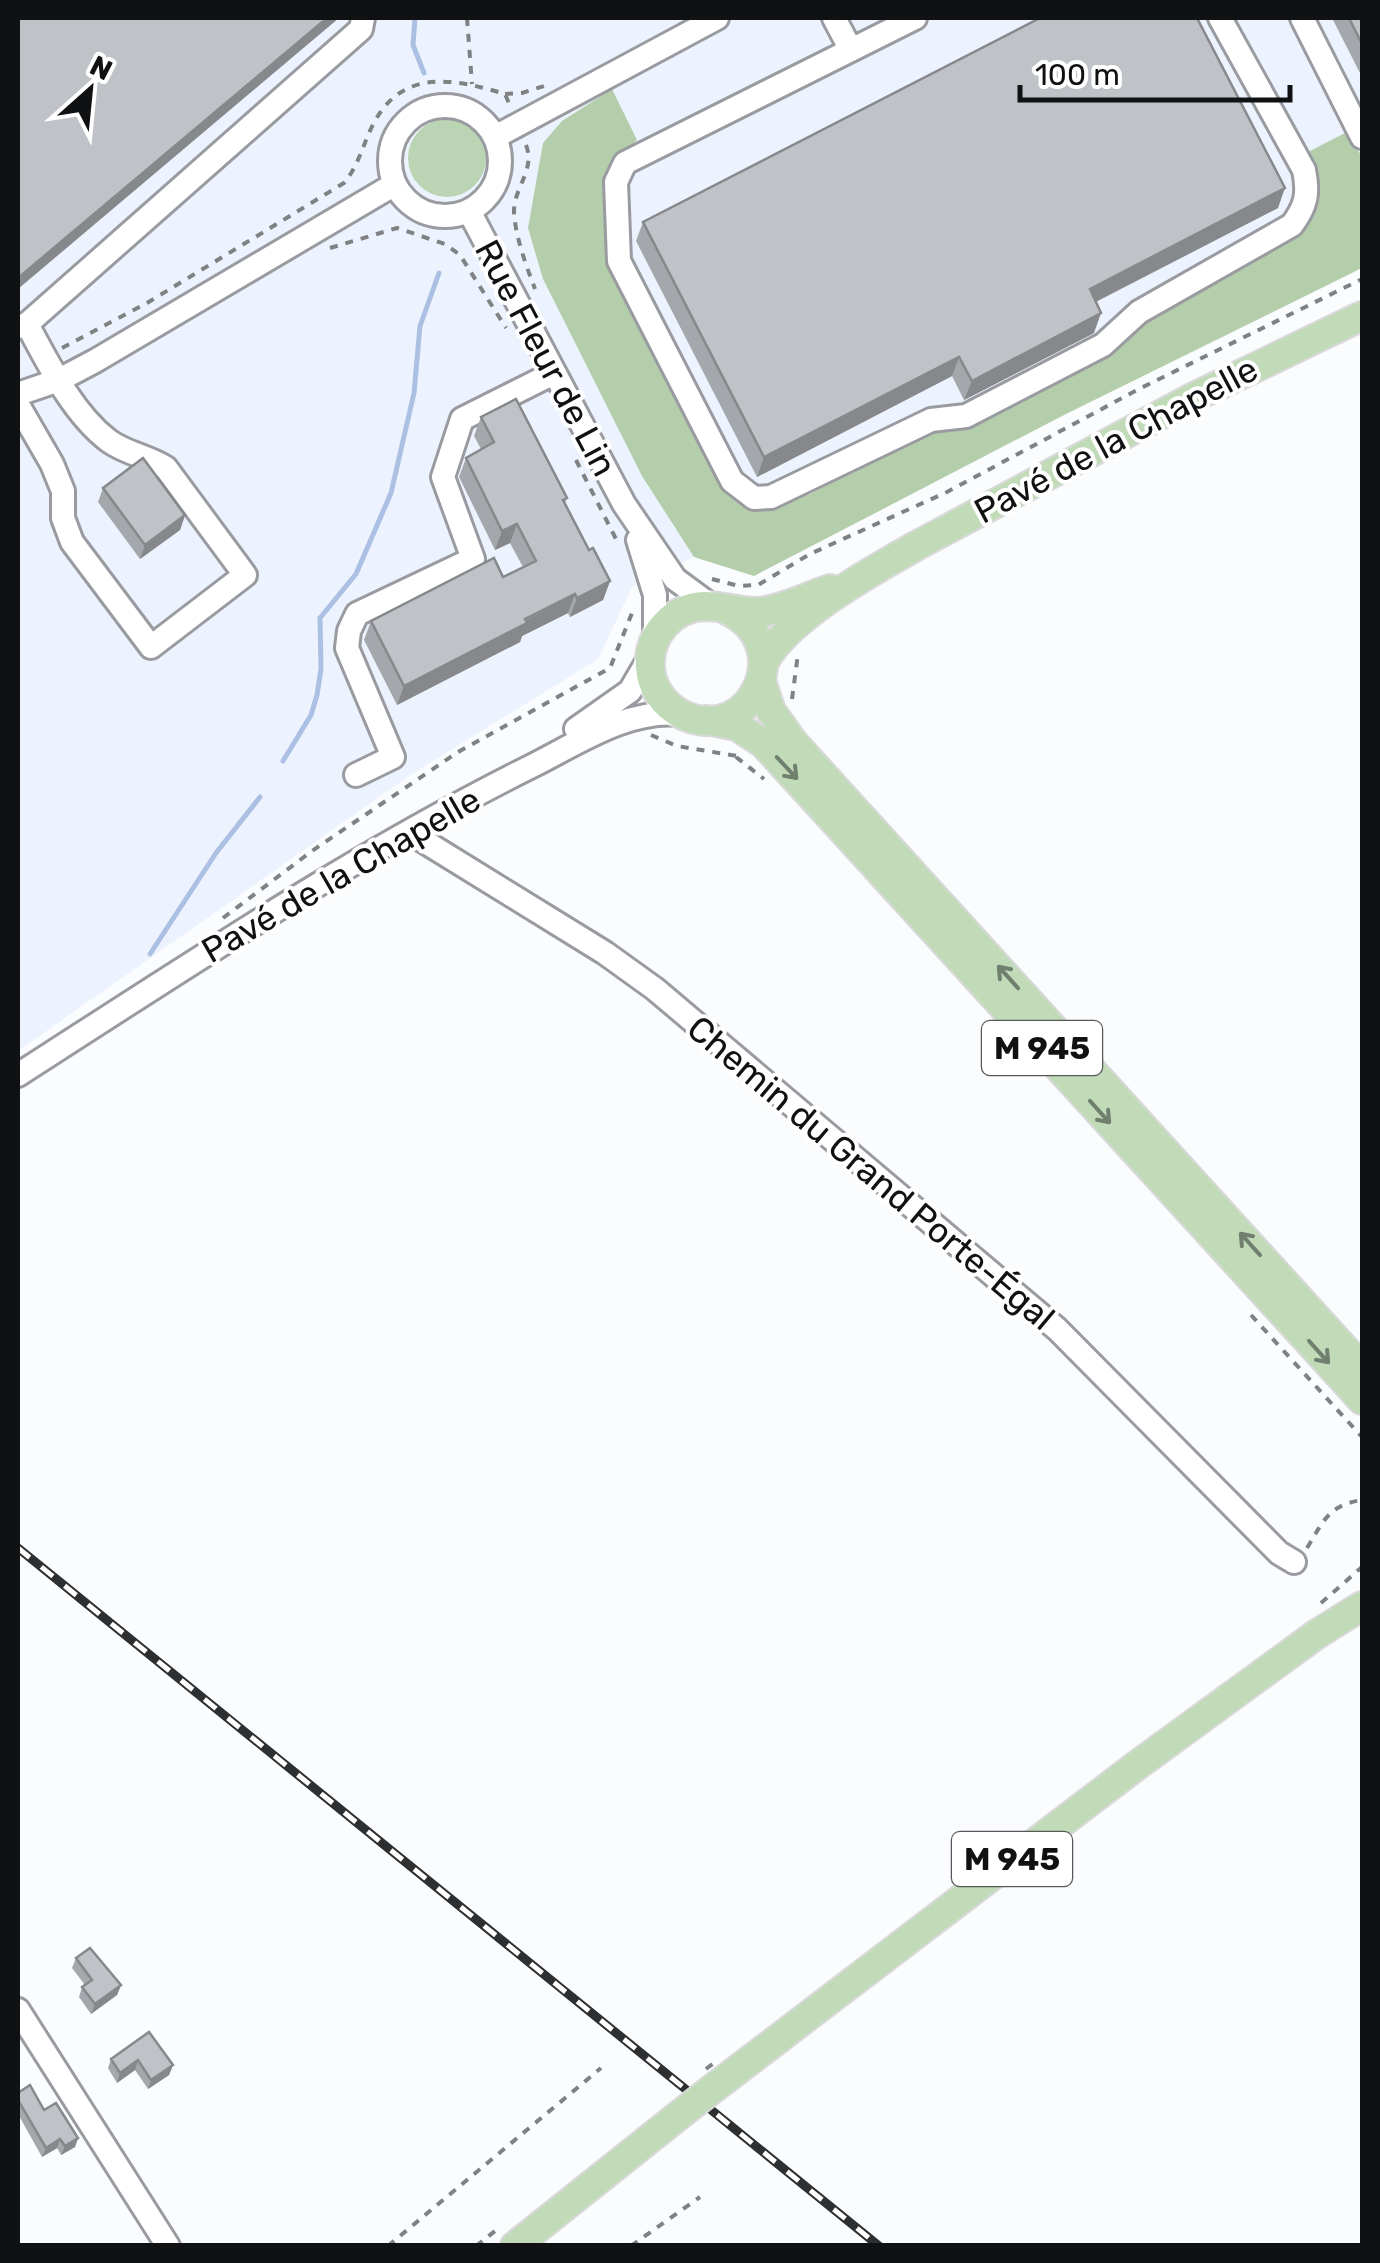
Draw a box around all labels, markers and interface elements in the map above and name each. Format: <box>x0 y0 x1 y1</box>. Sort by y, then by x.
north arrow <box>40 40 140 140</box>
scale bar <box>1020 40 1290 102</box>
text: N <box>85 49 118 87</box>
text: 100 m <box>1035 57 1120 93</box>
street label: Rue Fleur de Lin <box>466 233 626 483</box>
street label: Pavé de la Chapelle <box>967 348 1265 532</box>
one-way arrow <box>775 755 798 780</box>
street label: Pavé de la Chapelle <box>194 778 488 972</box>
one-way arrow <box>997 965 1020 990</box>
street label: Chemin du Grand Porte-Égal <box>679 1007 1063 1339</box>
road number: M 945 <box>982 1021 1102 1075</box>
one-way arrow <box>1088 1098 1112 1124</box>
one-way arrow <box>1239 1232 1262 1257</box>
one-way arrow <box>1307 1339 1330 1364</box>
road number: M 945 <box>952 1832 1072 1886</box>

